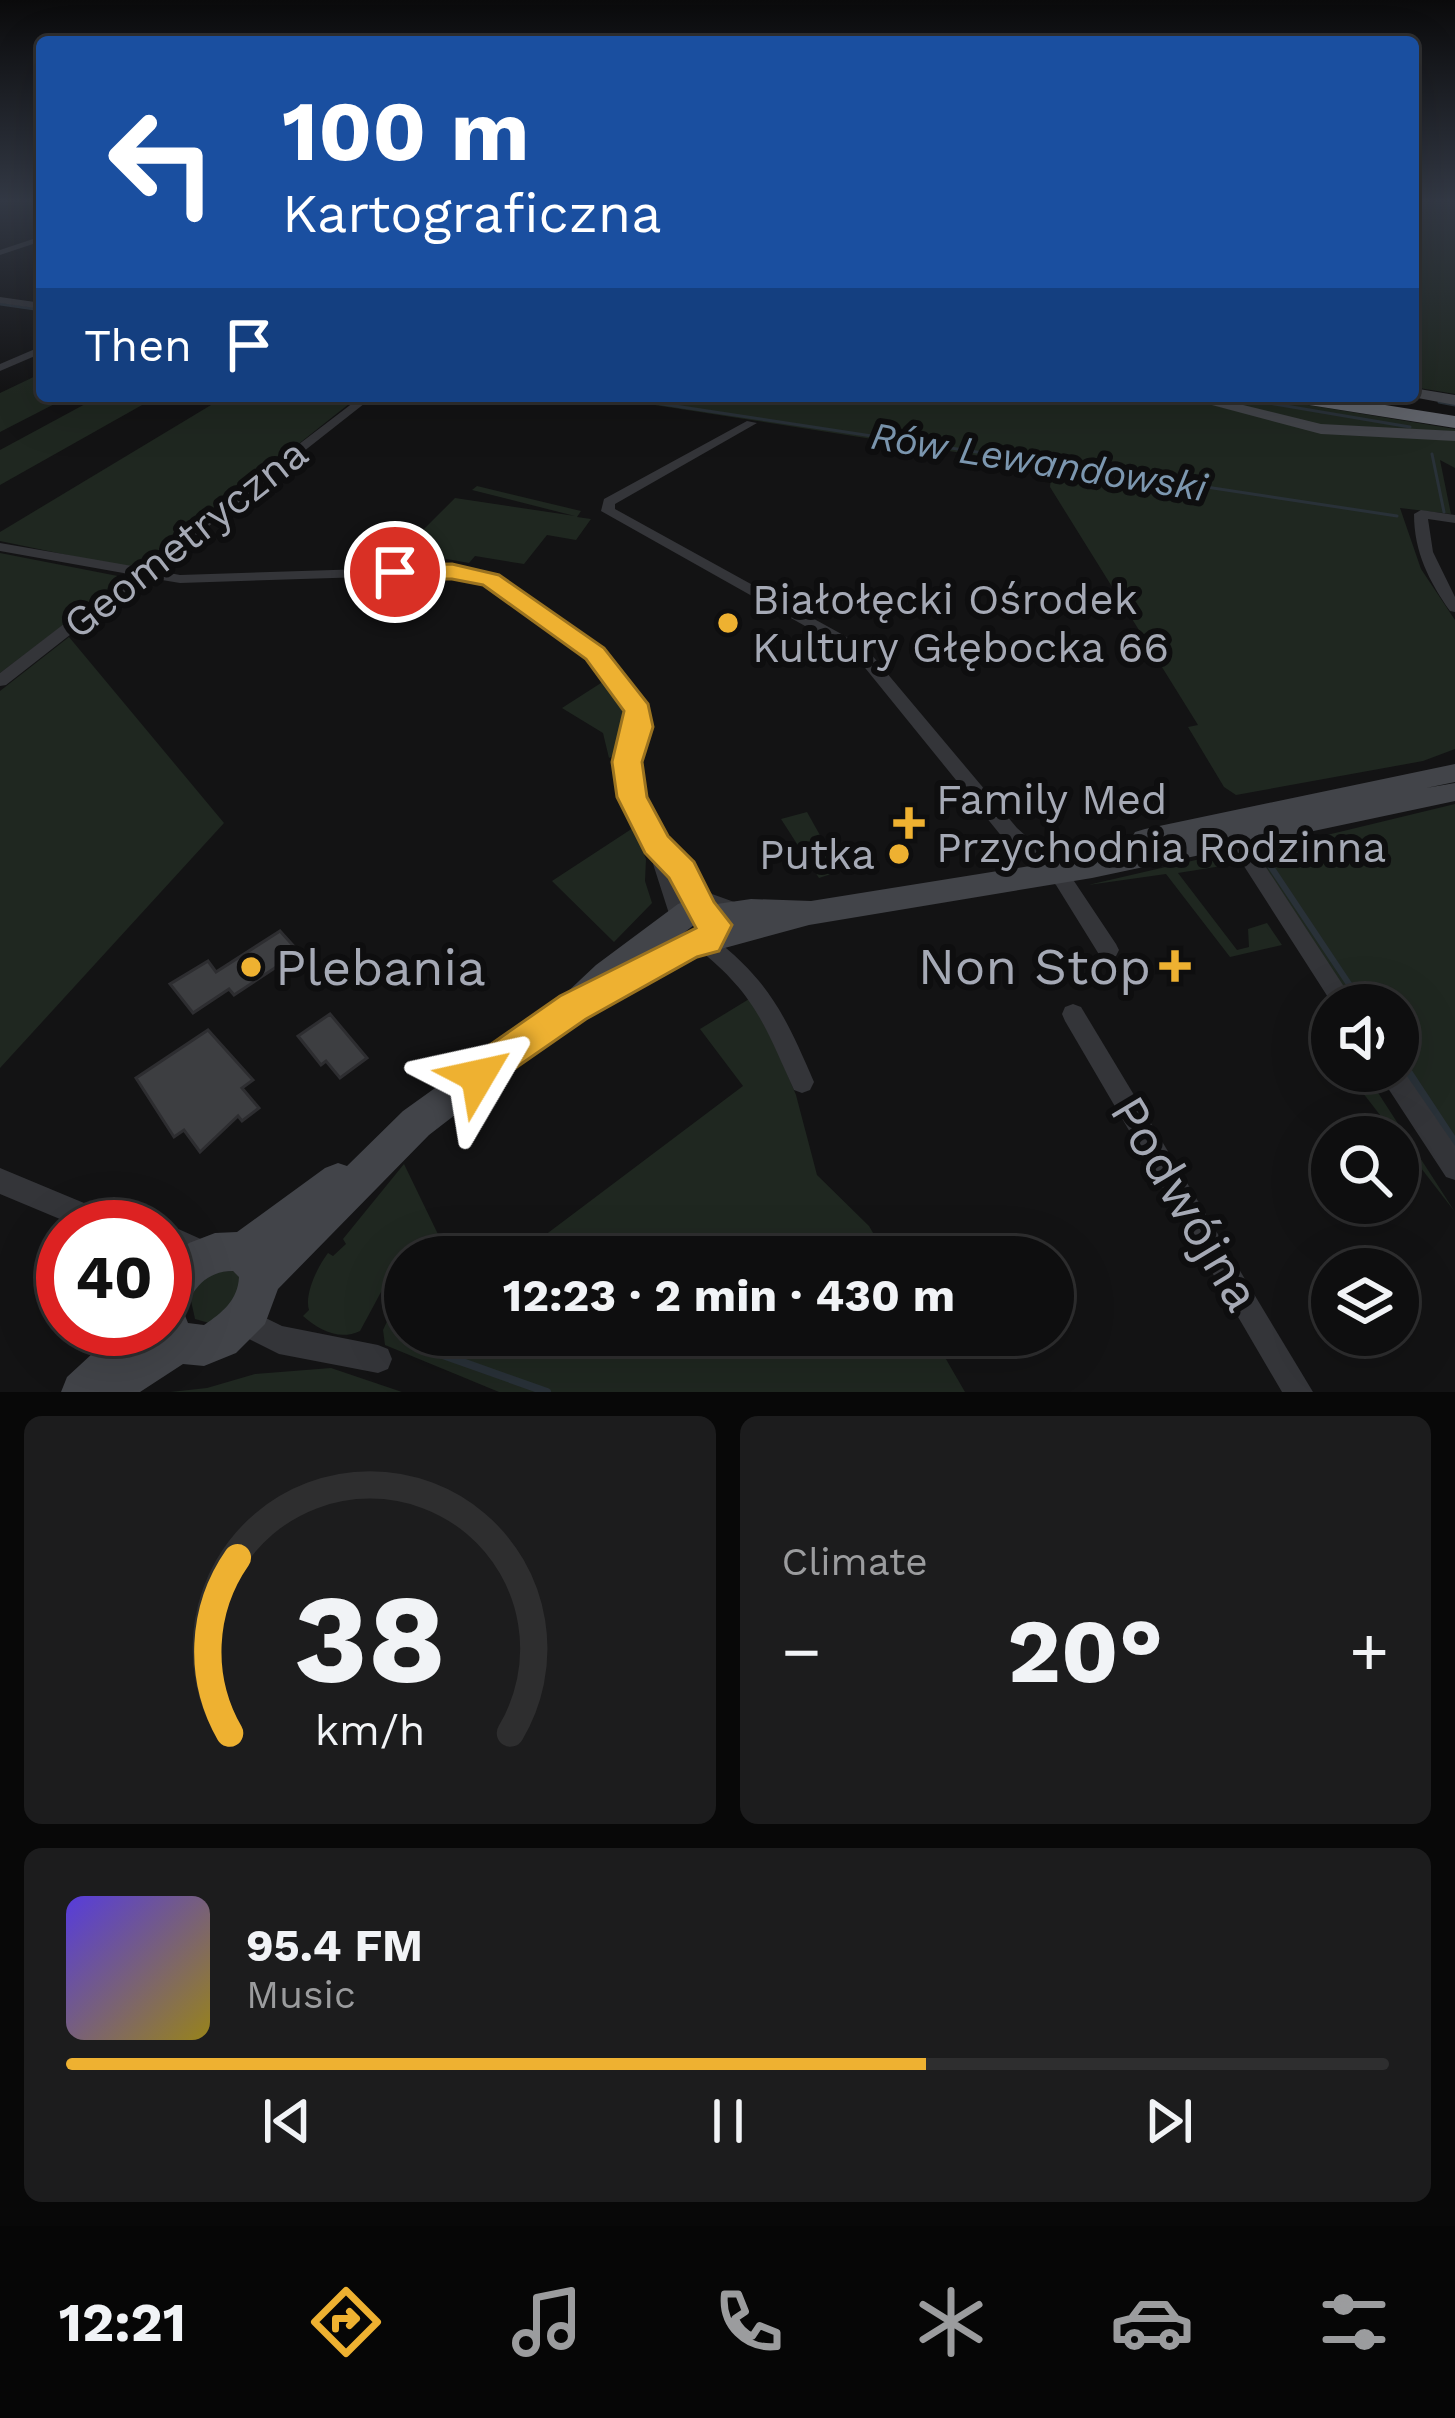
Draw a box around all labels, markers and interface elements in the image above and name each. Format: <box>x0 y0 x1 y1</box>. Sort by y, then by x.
text: 100 m <box>282 82 529 180</box>
icon: left <box>84 84 240 240</box>
text: Kartograficzna <box>282 182 662 245</box>
icon: arrive <box>216 312 282 378</box>
text: Then <box>84 319 192 372</box>
water label: Rów Lewandowski <box>868 413 1211 510</box>
street label: Geometryczna <box>54 428 317 649</box>
pin <box>344 521 446 623</box>
icon: arrive <box>362 539 428 605</box>
place label: Białołęcki Ośrodek Kultury Głębocka 66 <box>752 575 1169 672</box>
marker: Białołęcki Ośrodek Kultury Głębocka 66 <box>715 610 741 636</box>
place label: Family Med Przychodnia Rodzinna <box>936 775 1386 872</box>
marker: Family Med Przychodnia Rodzinna <box>893 807 925 839</box>
place label: Putka <box>759 830 875 879</box>
marker: Putka <box>886 841 912 867</box>
place label: Non Stop <box>918 937 1151 996</box>
place label: Plebania <box>275 938 486 997</box>
marker: Non Stop <box>1162 953 1188 979</box>
marker: Plebania <box>238 954 264 980</box>
map controls <box>1311 984 1419 1356</box>
button: sound <box>1311 984 1419 1092</box>
position arrow <box>415 1013 541 1139</box>
street label: Podwójna <box>1099 1085 1273 1321</box>
button: search <box>1311 1116 1419 1224</box>
speed limit sign: 40 <box>36 1200 192 1356</box>
button: layers <box>1311 1248 1419 1356</box>
text: 12:23 · 2 min · 430 m <box>503 1269 955 1322</box>
text: Climate <box>782 1539 928 1584</box>
text: 38 <box>294 1566 446 1712</box>
text: 20° <box>1007 1598 1163 1704</box>
text: − <box>782 1613 821 1690</box>
text: + <box>1349 1613 1389 1690</box>
text: km/h <box>314 1705 425 1755</box>
text: 95.4 FM <box>246 1919 423 1972</box>
text: Music <box>246 1972 356 2017</box>
icon: previous <box>254 2088 320 2154</box>
icon: pause <box>695 2088 761 2154</box>
icon: next <box>1136 2088 1202 2154</box>
icon: directions <box>304 2280 388 2364</box>
icon: music <box>505 2280 589 2364</box>
icon: phone <box>707 2280 791 2364</box>
icon: climate <box>909 2280 993 2364</box>
icon: car <box>1110 2280 1194 2364</box>
icon: filters <box>1312 2280 1396 2364</box>
text: 12:21 <box>59 2291 186 2354</box>

